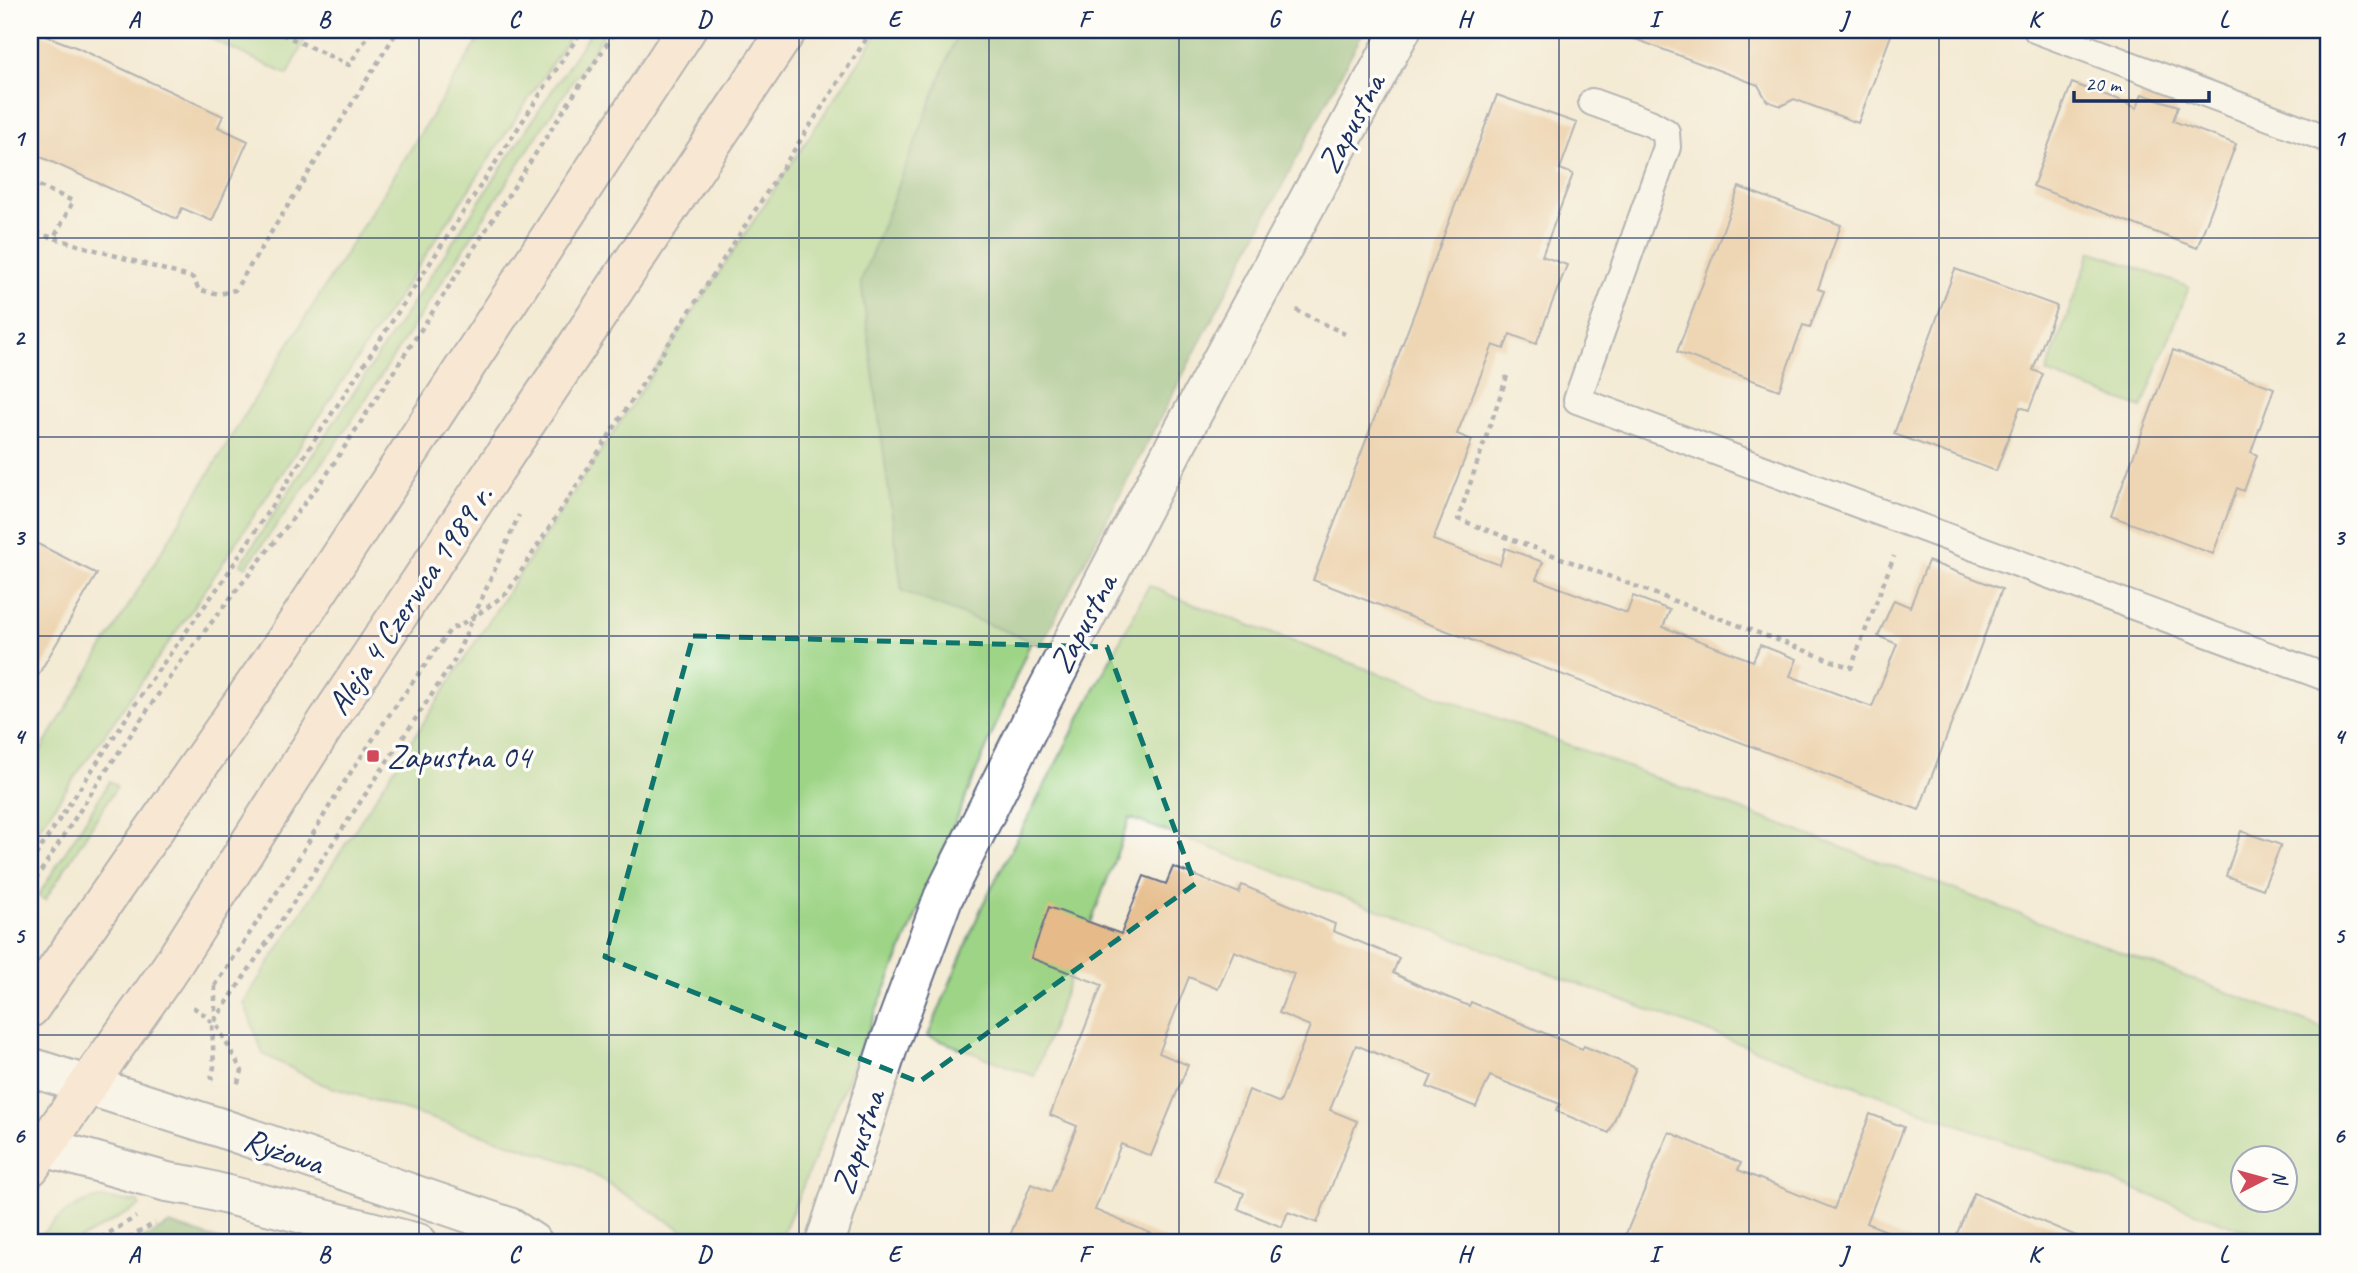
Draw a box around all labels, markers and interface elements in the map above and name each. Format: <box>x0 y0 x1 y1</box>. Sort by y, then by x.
text: A <box>128 5 142 34</box>
text: B <box>318 5 332 34</box>
text: C <box>509 5 523 34</box>
text: D <box>697 5 713 34</box>
text: E <box>888 5 904 34</box>
text: F <box>1079 5 1095 34</box>
text: G <box>1268 5 1283 34</box>
text: H <box>1457 5 1475 34</box>
text: I <box>1649 5 1664 34</box>
text: J <box>1838 5 1851 34</box>
text: K <box>2028 5 2044 34</box>
text: L <box>2219 5 2230 34</box>
scale bar <box>2074 60 2209 104</box>
street label: Zapustna <box>1307 65 1396 180</box>
text: 20 m <box>2085 71 2123 97</box>
text: 1 <box>14 124 27 153</box>
text: 1 <box>2334 124 2347 153</box>
text: 2 <box>14 323 27 352</box>
text: 2 <box>2334 323 2347 352</box>
street label: Aleja 4 Czerwca 1989 r. <box>317 476 503 723</box>
text: 3 <box>14 523 27 552</box>
text: 3 <box>2334 523 2347 552</box>
street label: Zapustna <box>1039 565 1128 680</box>
text: 4 <box>14 722 27 751</box>
text: 4 <box>2334 722 2347 751</box>
place label: Zapustna 04 <box>387 736 534 778</box>
marker: Zapustna 04 <box>365 748 381 764</box>
text: 5 <box>14 921 26 950</box>
text: 5 <box>2334 921 2346 950</box>
street label: Zapustna <box>822 1083 895 1199</box>
street label: Ryżowa <box>238 1118 331 1185</box>
text: 6 <box>14 1121 27 1150</box>
text: 6 <box>2334 1121 2347 1150</box>
north arrow <box>2228 1144 2298 1214</box>
text: N <box>2267 1170 2293 1188</box>
text: A <box>128 1240 142 1269</box>
text: B <box>318 1240 332 1269</box>
text: C <box>509 1240 523 1269</box>
text: D <box>697 1240 713 1269</box>
text: E <box>888 1240 904 1269</box>
text: F <box>1079 1240 1095 1269</box>
text: G <box>1268 1240 1283 1269</box>
text: H <box>1457 1240 1475 1269</box>
text: I <box>1649 1240 1664 1269</box>
text: J <box>1838 1240 1851 1269</box>
text: K <box>2028 1240 2044 1269</box>
text: L <box>2219 1240 2230 1269</box>

